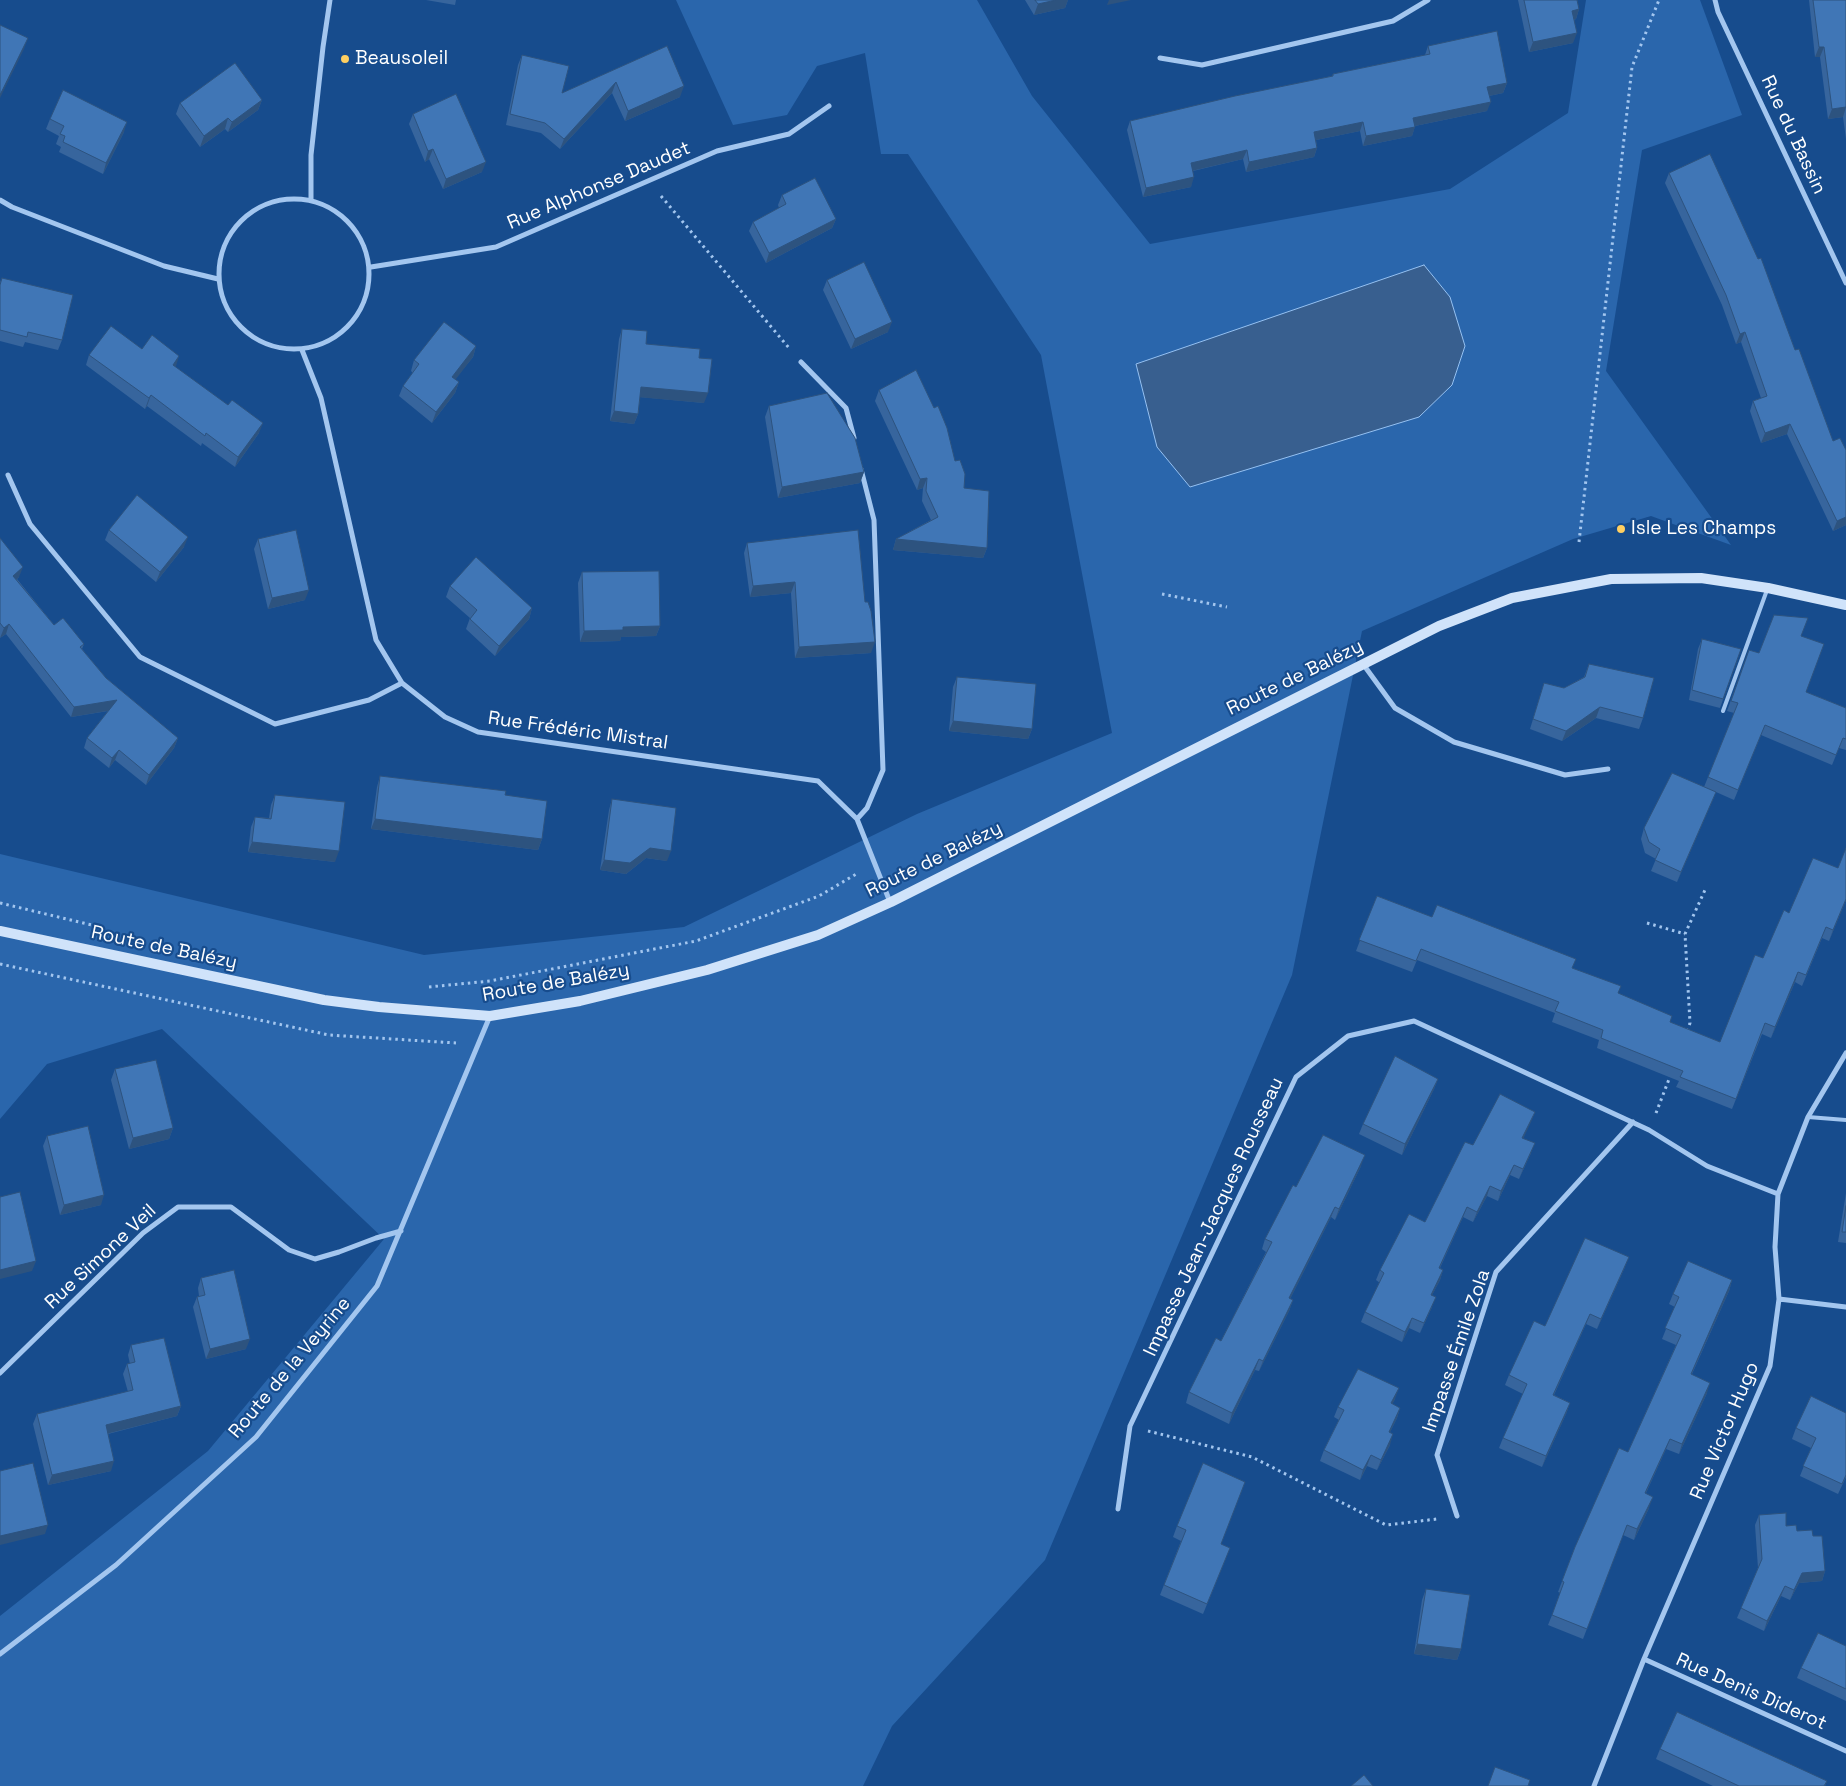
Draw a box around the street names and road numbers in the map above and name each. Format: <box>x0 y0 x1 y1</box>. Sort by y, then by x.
street label: Rue du Bassin <box>1756 72 1830 198</box>
street label: Rue Alphonse Daudet <box>504 137 694 235</box>
street label: Route de Balézy <box>1223 635 1367 721</box>
street label: Rue Frédéric Mistral <box>486 707 670 755</box>
street label: Route de Balézy <box>862 817 1006 903</box>
street label: Route de Balézy <box>89 921 239 975</box>
street label: Route de Balézy <box>481 959 631 1007</box>
street label: Impasse Jean-Jacques Rousseau <box>1139 1074 1289 1360</box>
street label: Rue Simone Veil <box>41 1200 161 1314</box>
street label: Impasse Émile Zola <box>1418 1267 1496 1435</box>
street label: Route de la Veyrine <box>224 1293 356 1443</box>
street label: Rue Victor Hugo <box>1686 1359 1764 1503</box>
street label: Rue Denis Diderot <box>1672 1649 1830 1735</box>

